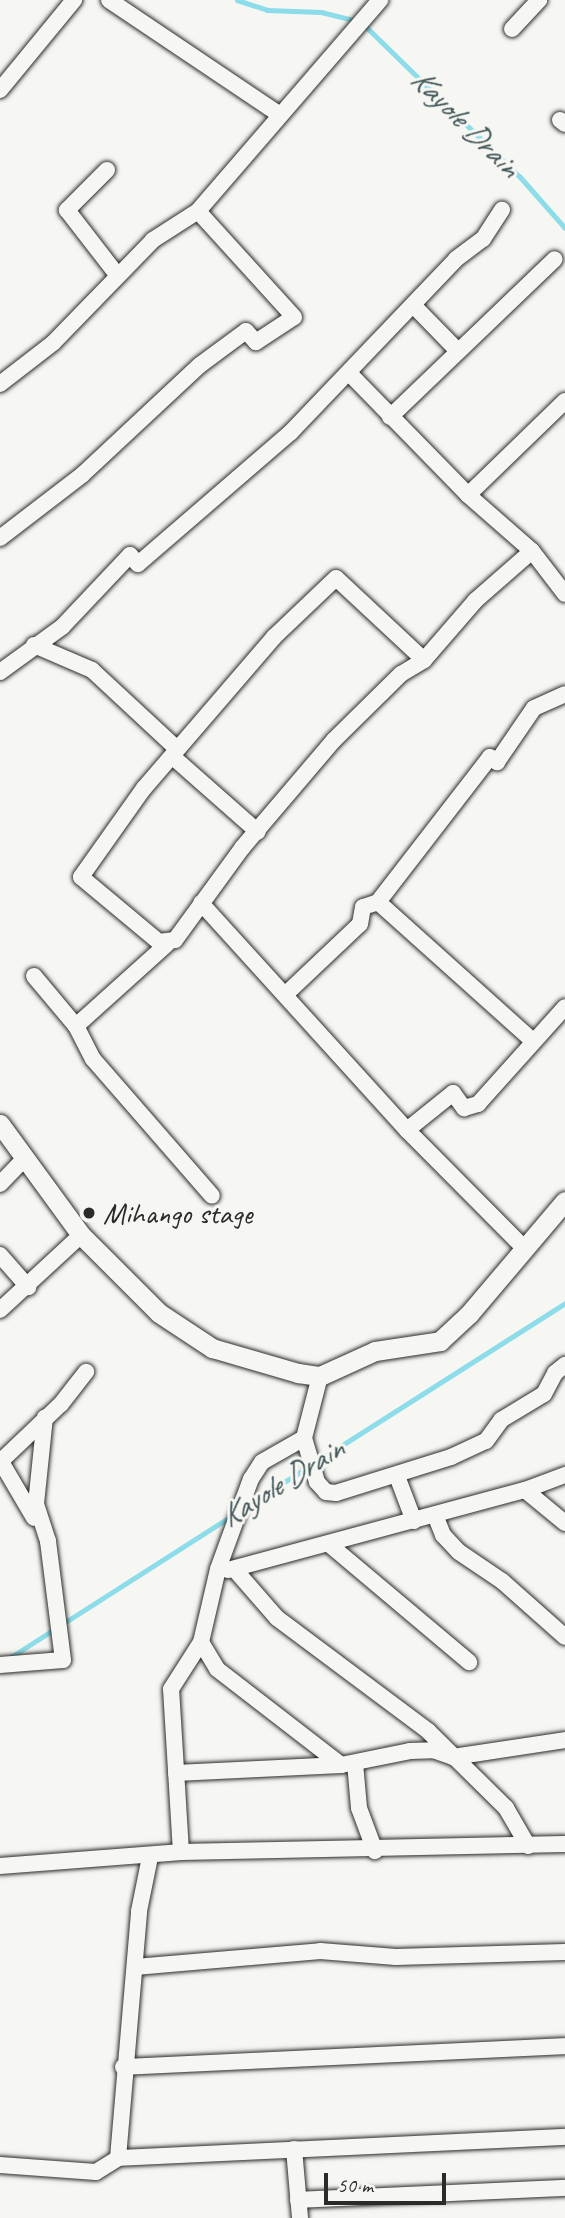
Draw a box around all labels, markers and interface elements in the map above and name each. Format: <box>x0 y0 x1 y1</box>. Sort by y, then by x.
water label: Kayole Drain <box>403 61 527 185</box>
place label: Mihango stage <box>103 1195 252 1231</box>
marker: Mihango stage <box>81 1205 97 1221</box>
water label: Kayole Drain <box>213 1430 351 1536</box>
scale bar <box>327 2158 449 2202</box>
text: 50 m <box>337 2172 373 2198</box>

